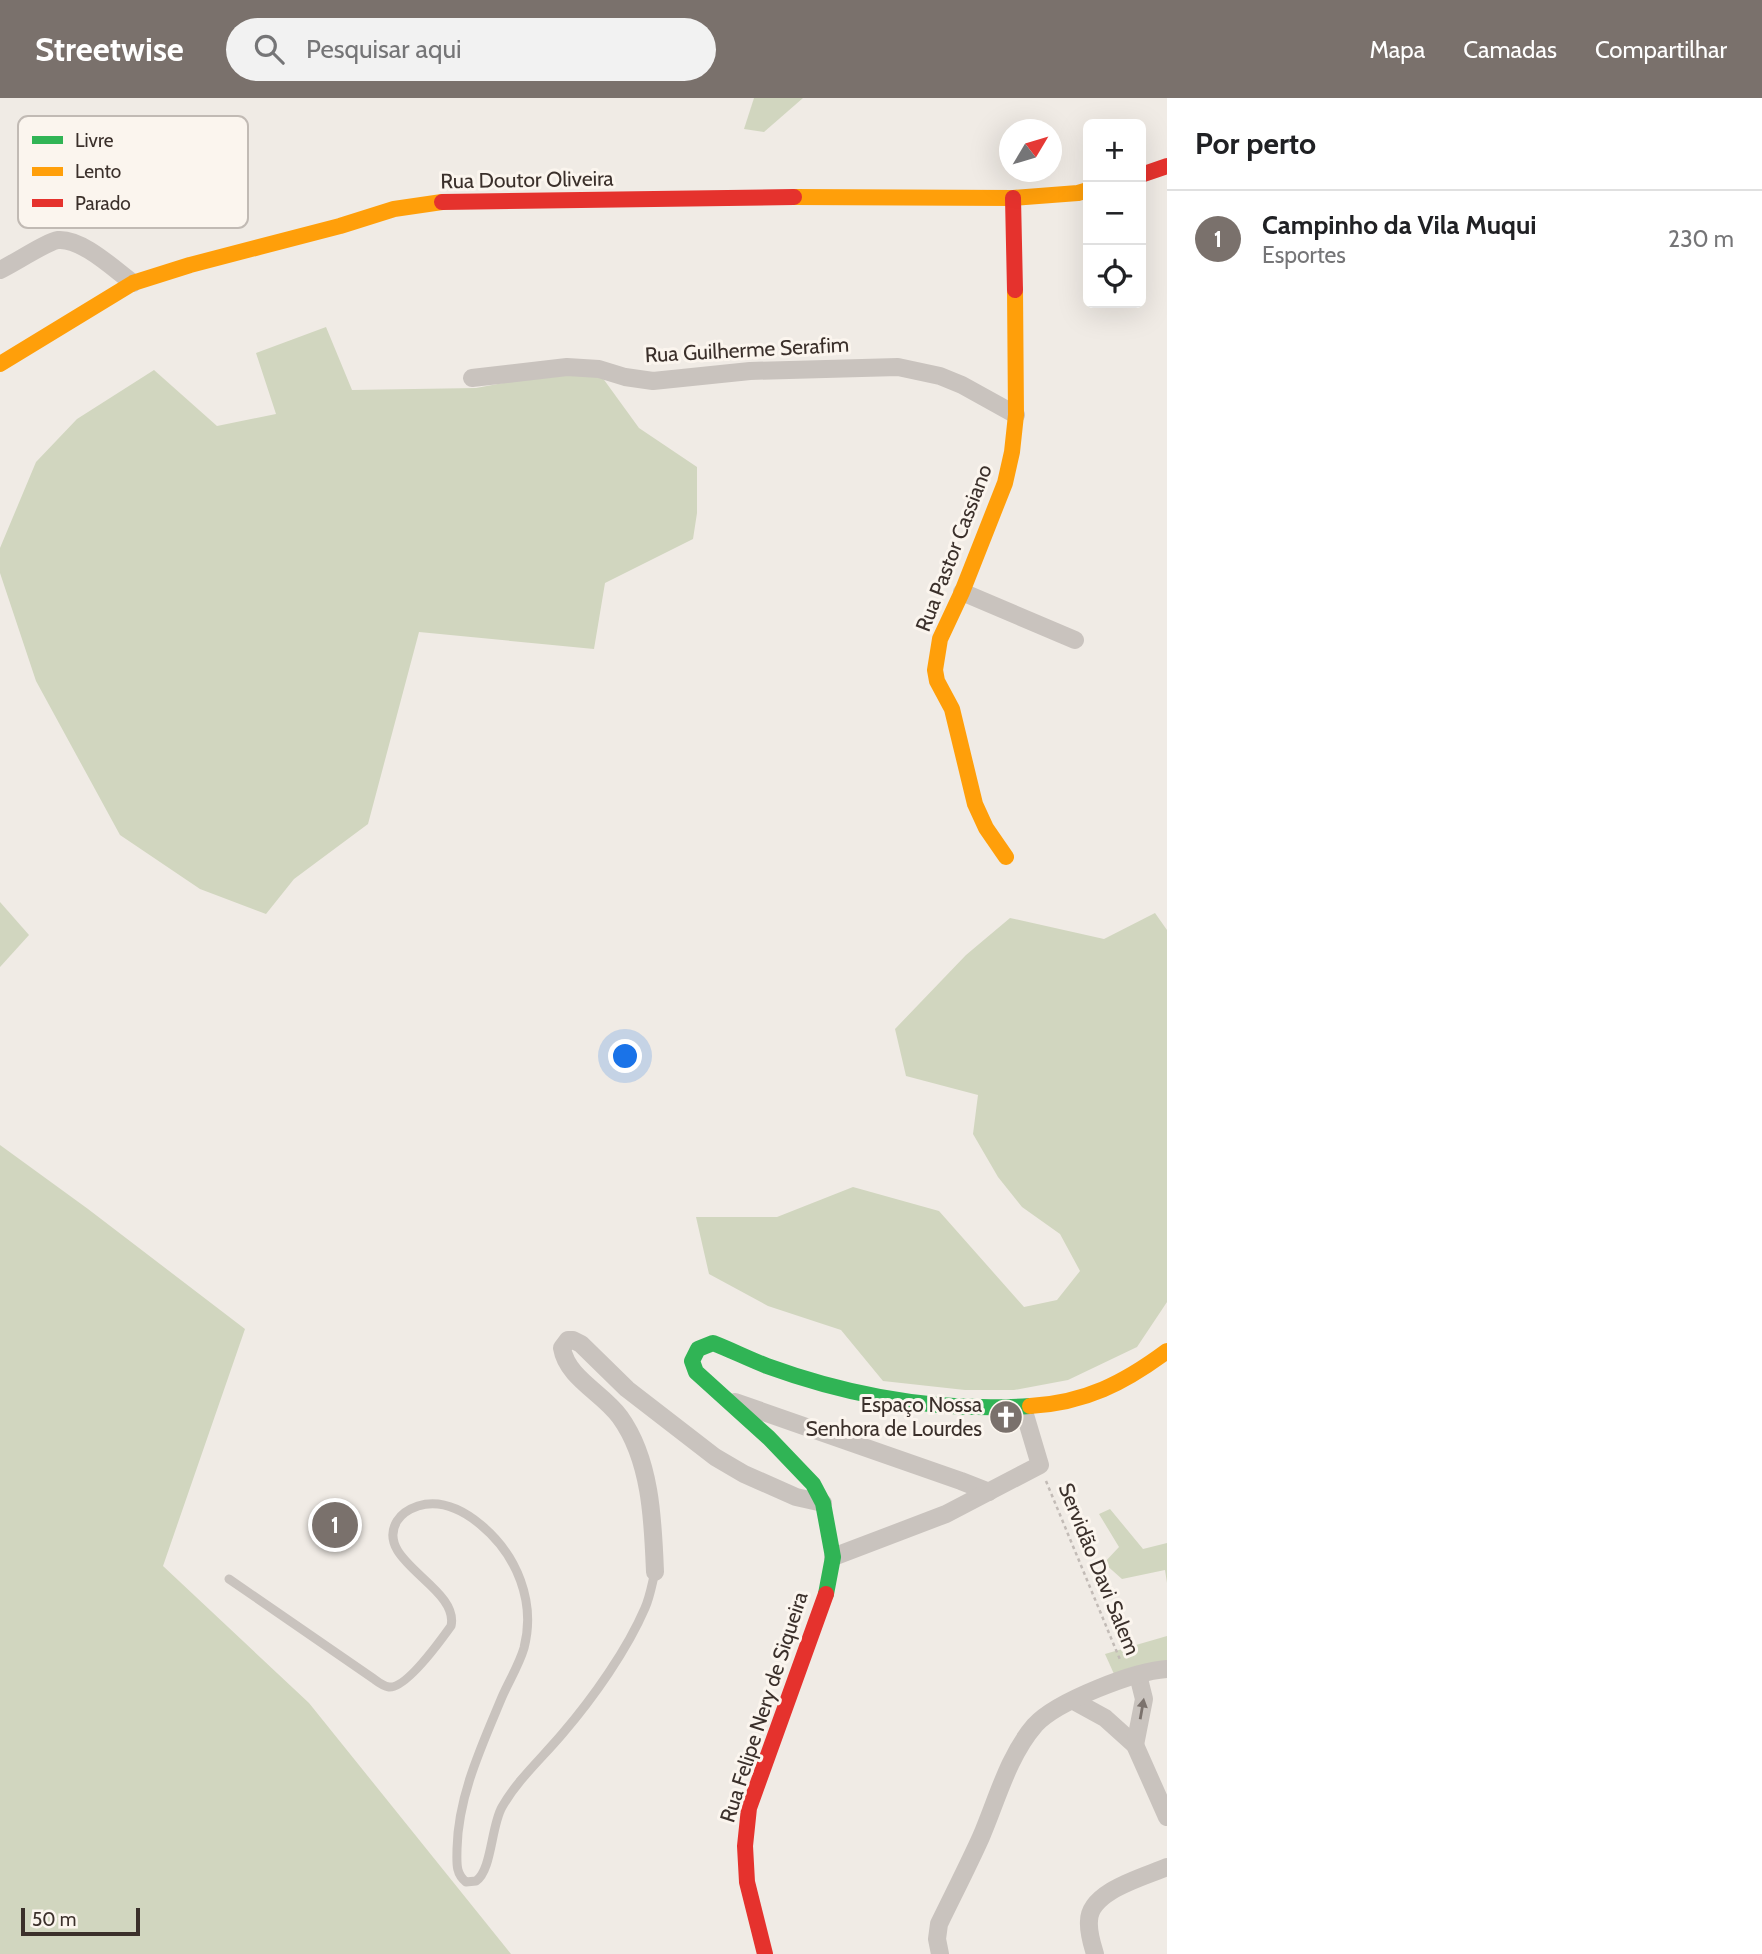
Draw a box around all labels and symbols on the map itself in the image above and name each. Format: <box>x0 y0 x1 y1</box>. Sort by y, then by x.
legend <box>18 116 248 228</box>
north arrow <box>999 119 1062 182</box>
text: Livre <box>75 129 114 152</box>
text: Lento <box>75 160 121 183</box>
street label: Rua Doutor Oliveira <box>440 165 614 194</box>
text: Parado <box>75 192 131 215</box>
street label: Rua Guilherme Serafim <box>644 332 850 367</box>
street label: Rua Pastor Cassiano <box>910 461 997 635</box>
your location <box>608 1039 642 1073</box>
place label: Espaço Nossa Senhora de Lourdes <box>806 1392 982 1441</box>
church icon: Espaço Nossa Senhora de Lourdes <box>987 1398 1025 1436</box>
street label: Servidão Davi Salem <box>1054 1479 1145 1658</box>
pin: 1 <box>312 1499 358 1551</box>
street label: Rua Felipe Nery de Siqueira <box>714 1588 813 1825</box>
one-way arrow <box>1137 1698 1148 1720</box>
scale bar <box>21 1905 140 1937</box>

